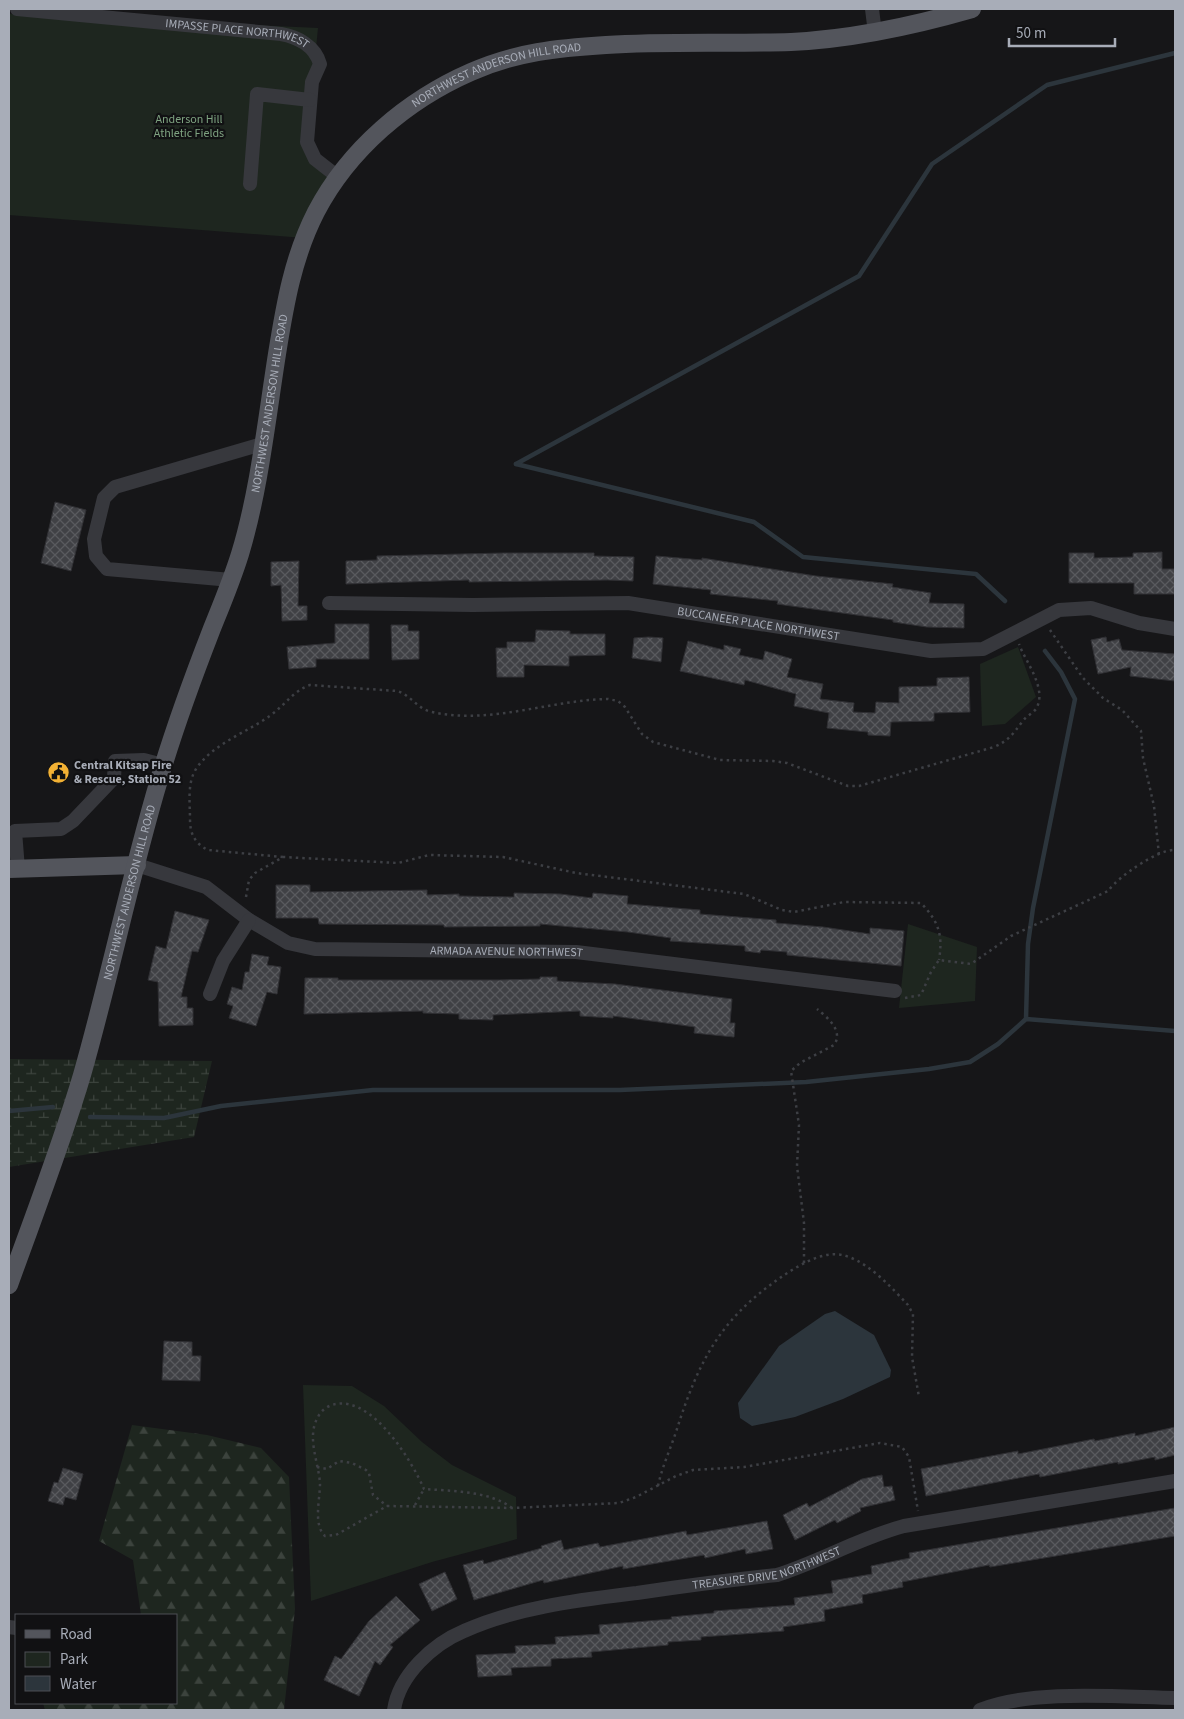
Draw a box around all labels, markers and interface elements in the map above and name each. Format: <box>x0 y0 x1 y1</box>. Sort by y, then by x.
street label: IMPASSE PLACE NORTHWEST <box>165 15 314 53</box>
scale bar <box>1009 15 1115 47</box>
text: 50 m <box>1016 23 1046 44</box>
street label: NORTHWEST ANDERSON HILL ROAD <box>408 38 582 112</box>
park label: Anderson Hill Athletic Fields <box>154 111 224 142</box>
street label: NORTHWEST ANDERSON HILL ROAD <box>247 313 292 494</box>
street label: BUCCANEER PLACE NORTHWEST <box>676 602 841 645</box>
place label: Central Kitsap Fire & Rescue, Station 52 <box>74 757 181 788</box>
public building icon: Central Kitsap Fire & Rescue, Station 52 <box>46 760 70 784</box>
street label: NORTHWEST ANDERSON HILL ROAD <box>99 803 160 982</box>
street label: ARMADA AVENUE NORTHWEST <box>430 942 584 961</box>
street label: TREASURE DRIVE NORTHWEST <box>691 1542 844 1594</box>
legend <box>15 1614 178 1704</box>
text: Road <box>60 1624 92 1645</box>
text: Park <box>60 1649 89 1670</box>
text: Water <box>60 1674 97 1695</box>

